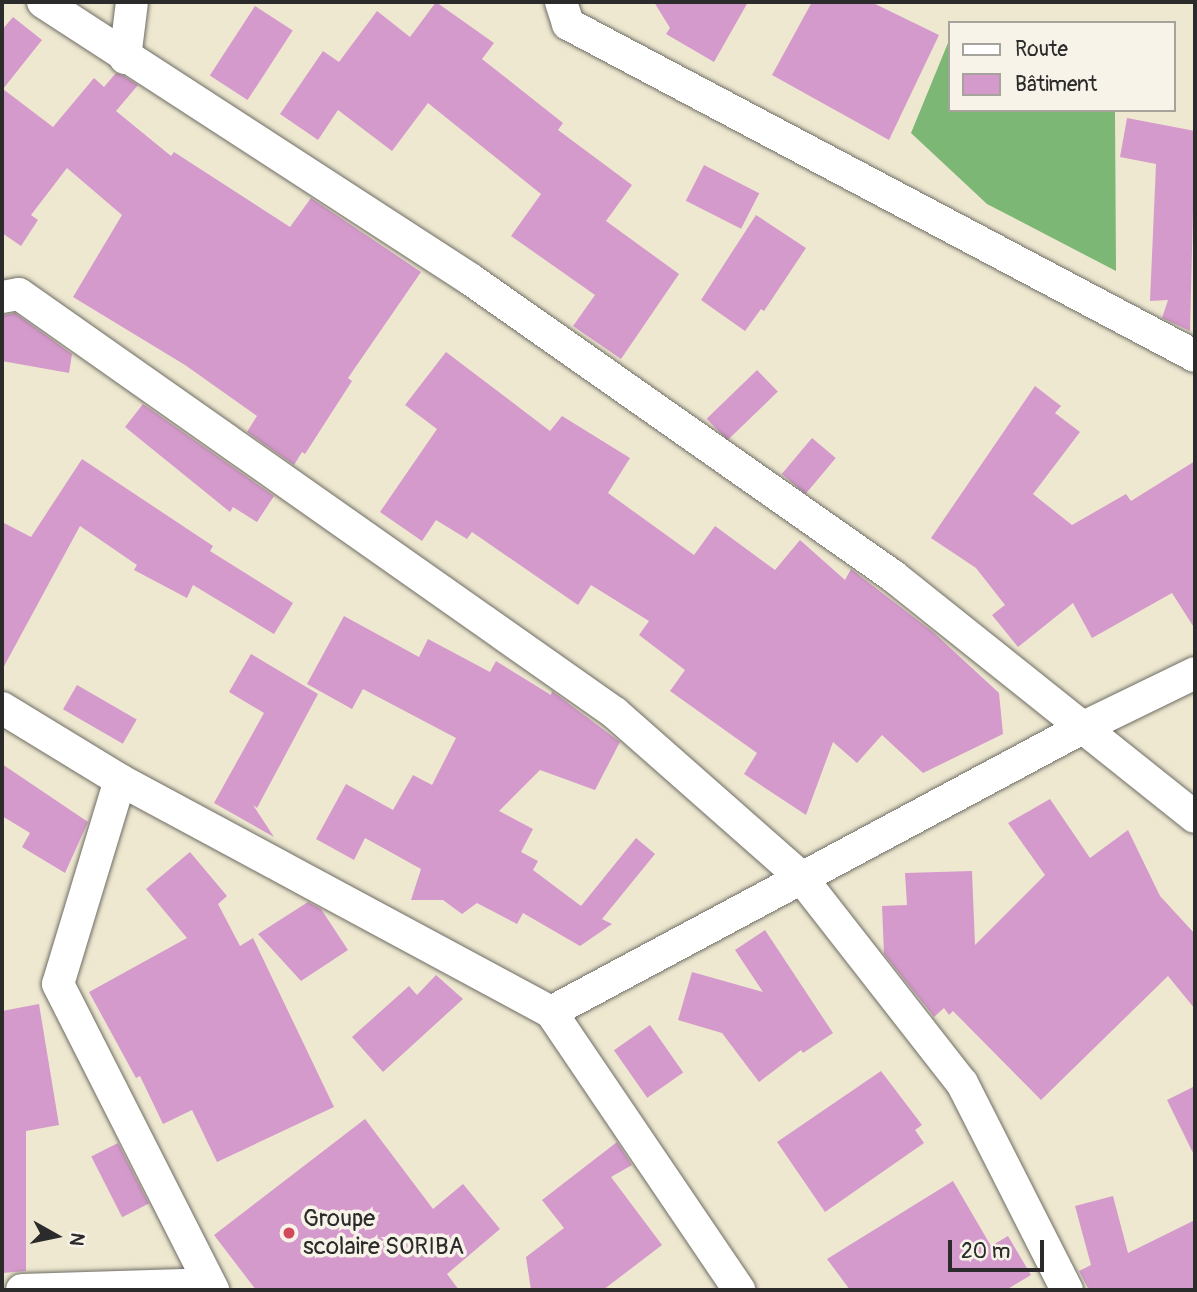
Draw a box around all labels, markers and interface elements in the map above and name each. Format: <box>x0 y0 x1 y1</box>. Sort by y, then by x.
legend <box>948 21 1176 112</box>
text: Route <box>1015 36 1068 63</box>
text: Bâtiment <box>1015 71 1097 98</box>
north arrow <box>21 1201 91 1271</box>
place label: Groupe scolaire SORIBA <box>303 1205 464 1261</box>
marker: Groupe scolaire SORIBA <box>281 1225 297 1241</box>
scale bar <box>952 1226 1048 1270</box>
text: N <box>64 1231 90 1248</box>
text: 20 m <box>961 1238 1010 1265</box>

